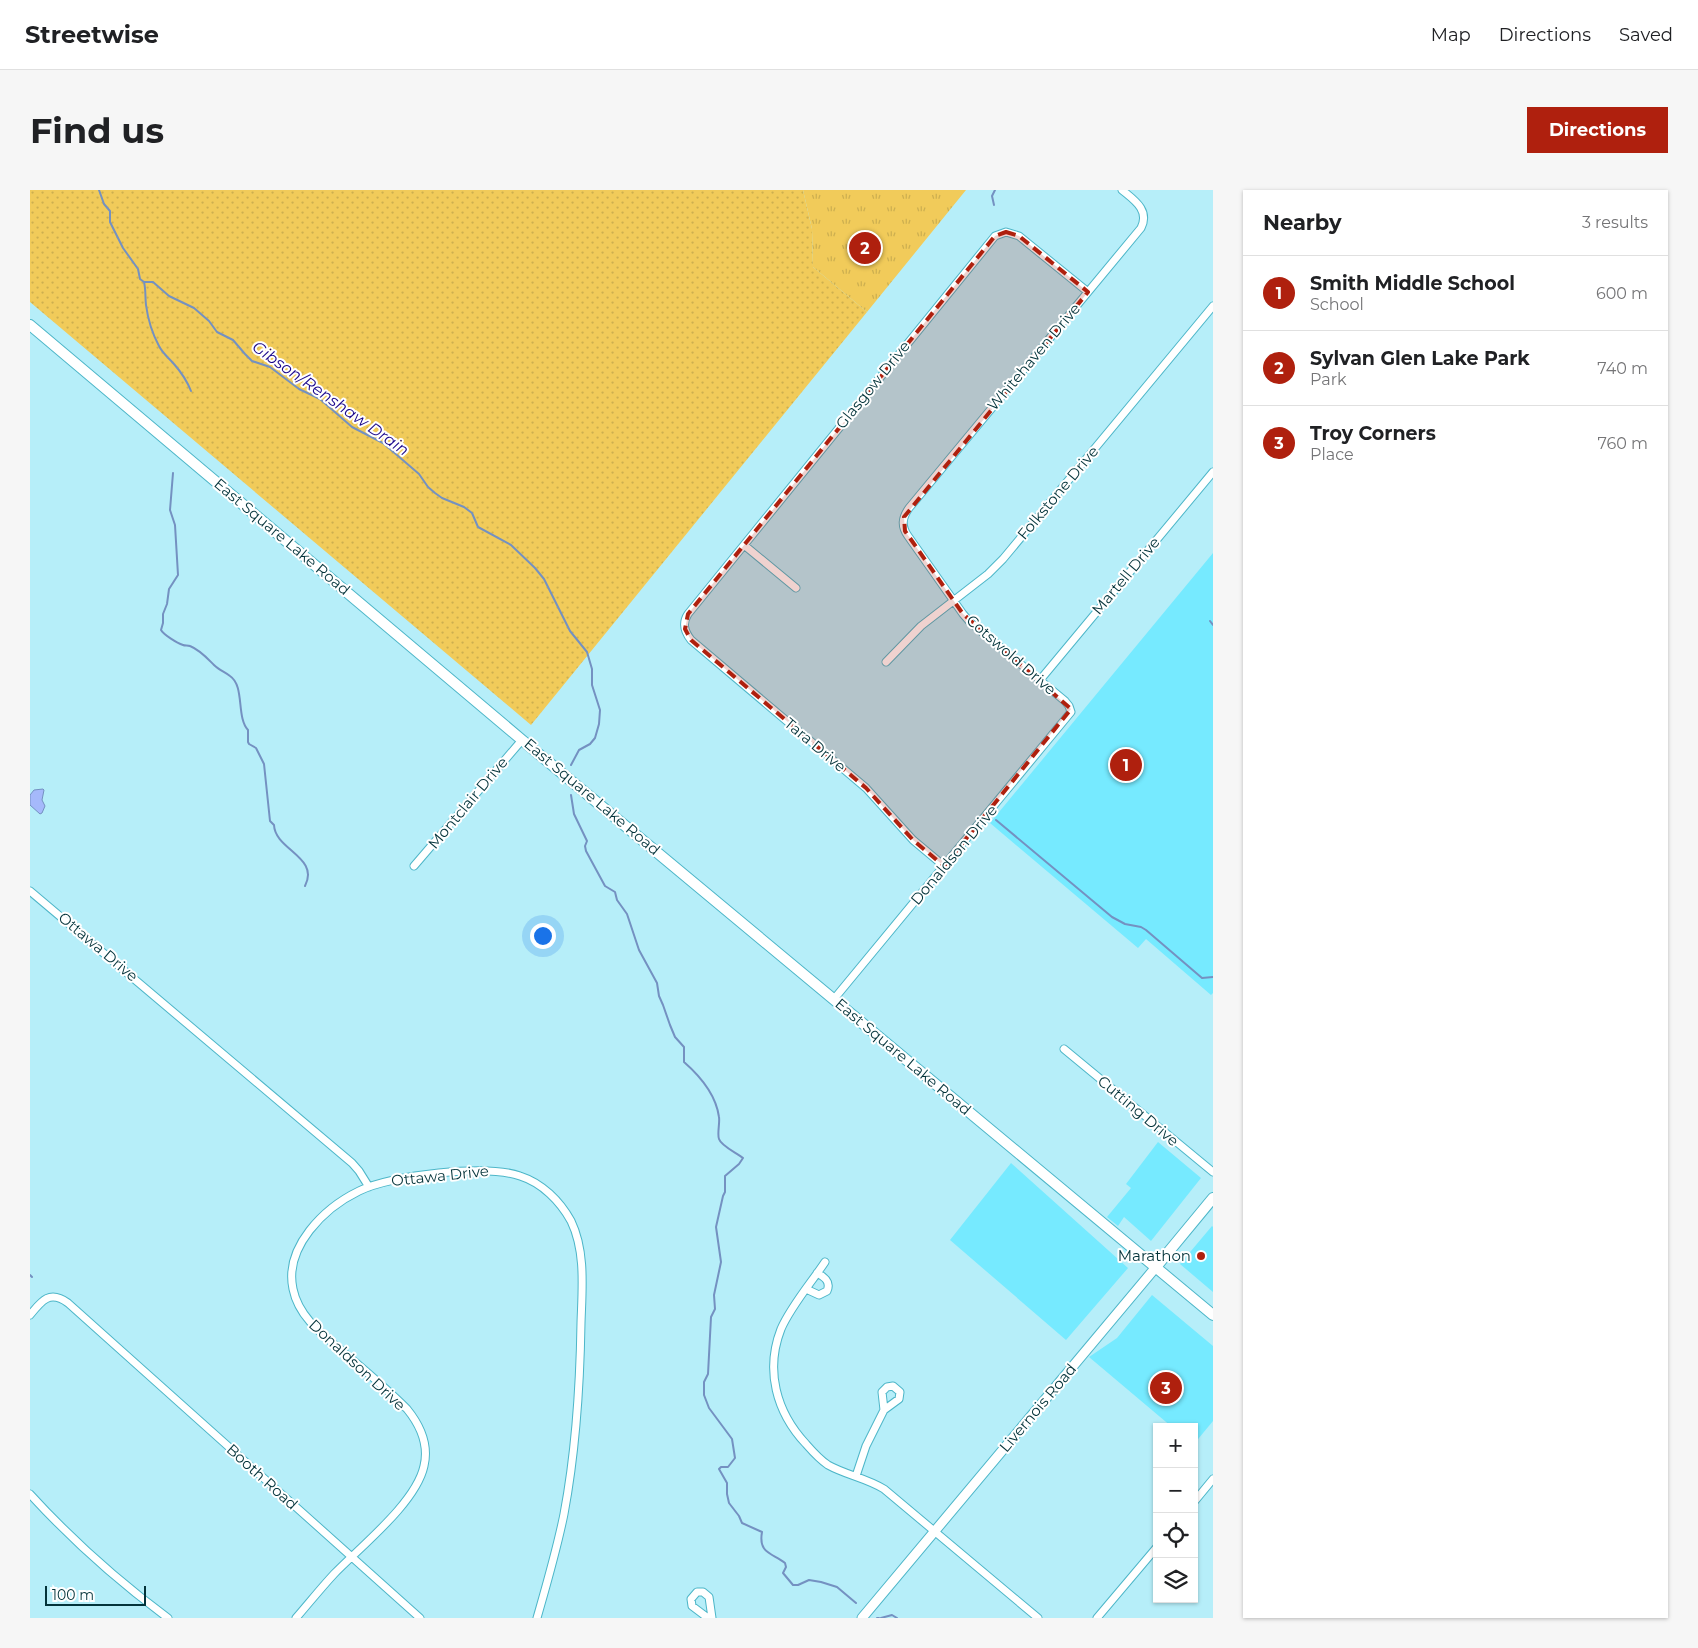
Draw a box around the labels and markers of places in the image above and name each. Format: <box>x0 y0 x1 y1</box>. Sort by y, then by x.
pin: 2 <box>849 229 881 267</box>
pin: 1 <box>1110 746 1142 784</box>
place label: Marathon <box>1118 1246 1191 1265</box>
marker: Marathon <box>1195 1250 1207 1262</box>
pin: 3 <box>1150 1369 1182 1407</box>

